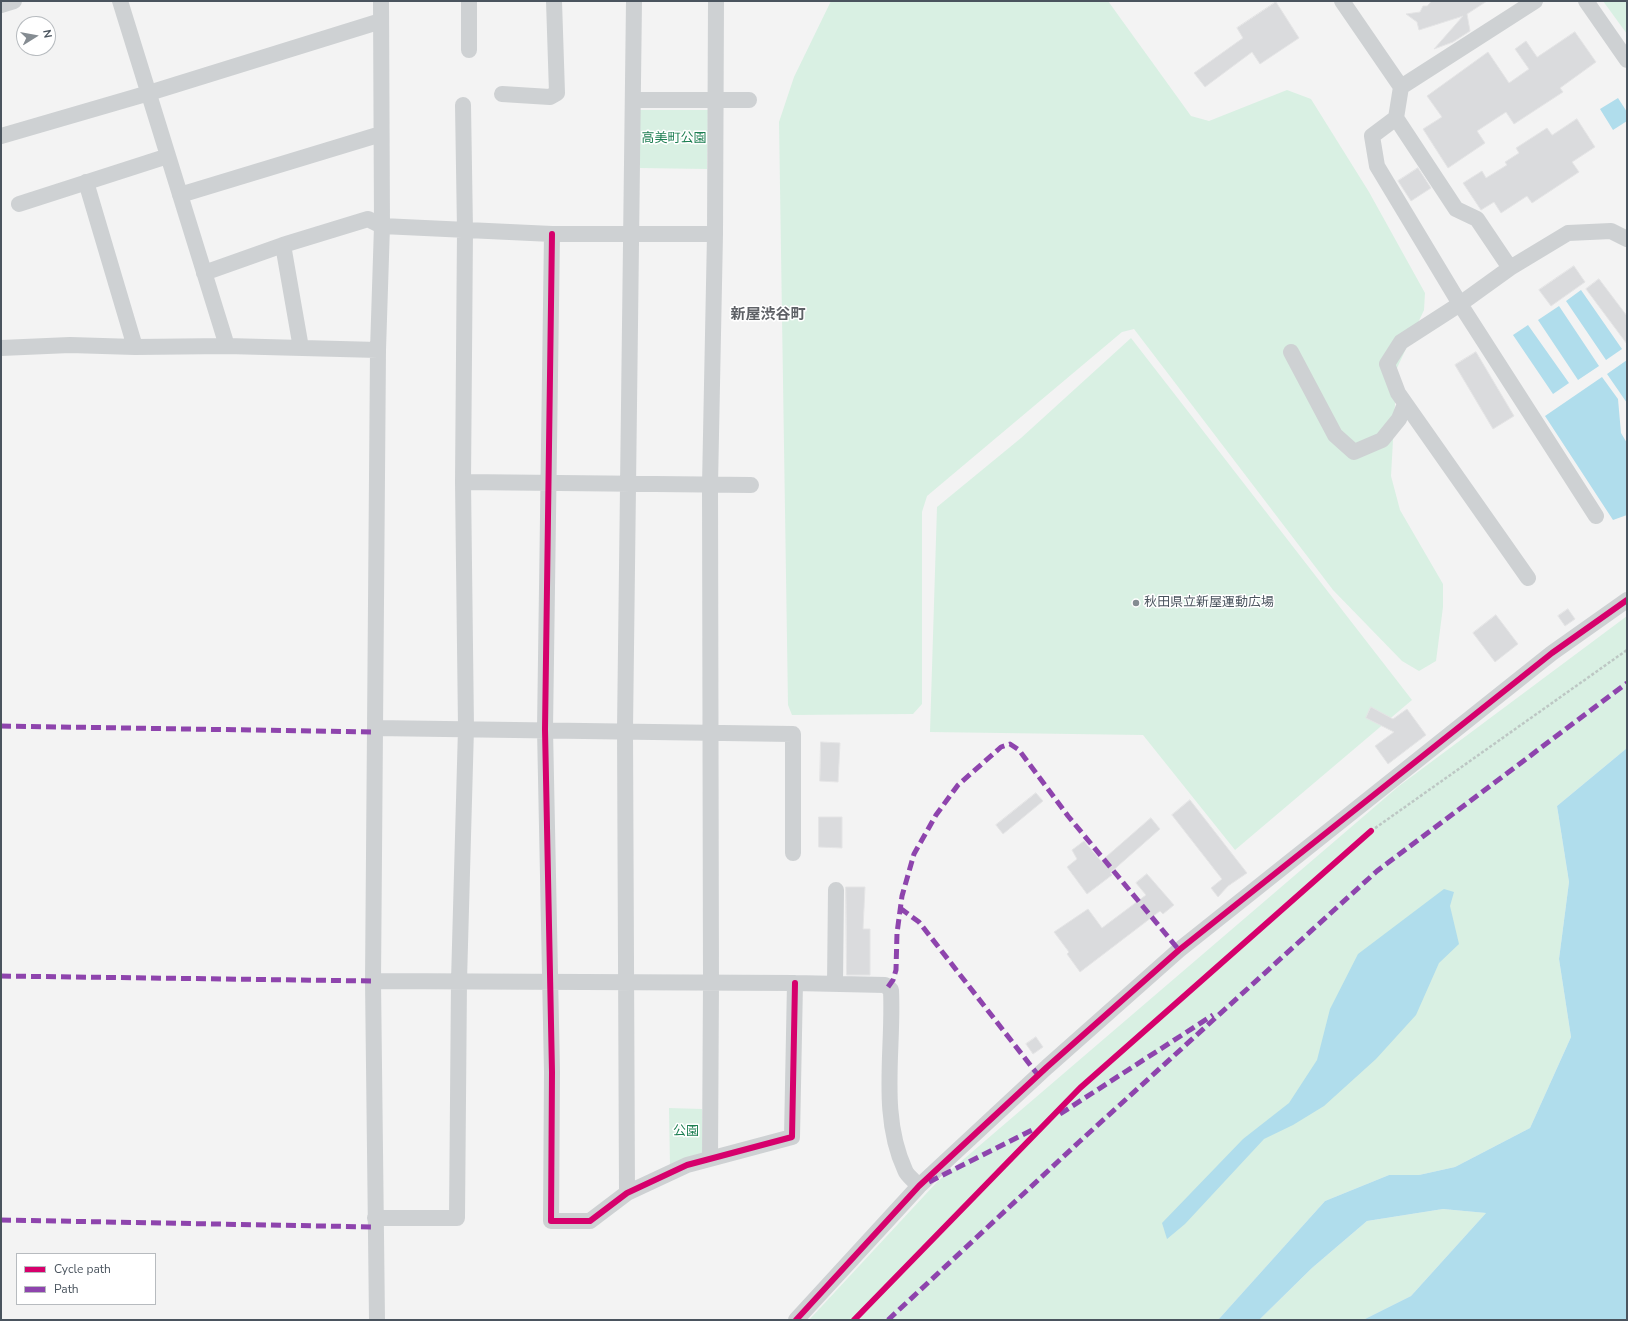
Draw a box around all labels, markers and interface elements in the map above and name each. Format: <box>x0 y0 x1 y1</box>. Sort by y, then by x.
north arrow <box>16 16 56 56</box>
text: N <box>39 28 55 39</box>
park label: 高美町公園 <box>642 131 706 147</box>
district label: 新屋渋谷町 <box>731 306 805 324</box>
place label: 秋田県立新屋運動広場 <box>1144 595 1274 611</box>
marker: 秋田県立新屋運動広場 <box>1131 598 1141 608</box>
park label: 公園 <box>673 1124 699 1140</box>
legend <box>16 1253 156 1305</box>
text: Cycle path <box>54 1261 111 1277</box>
text: Path <box>54 1281 79 1297</box>

